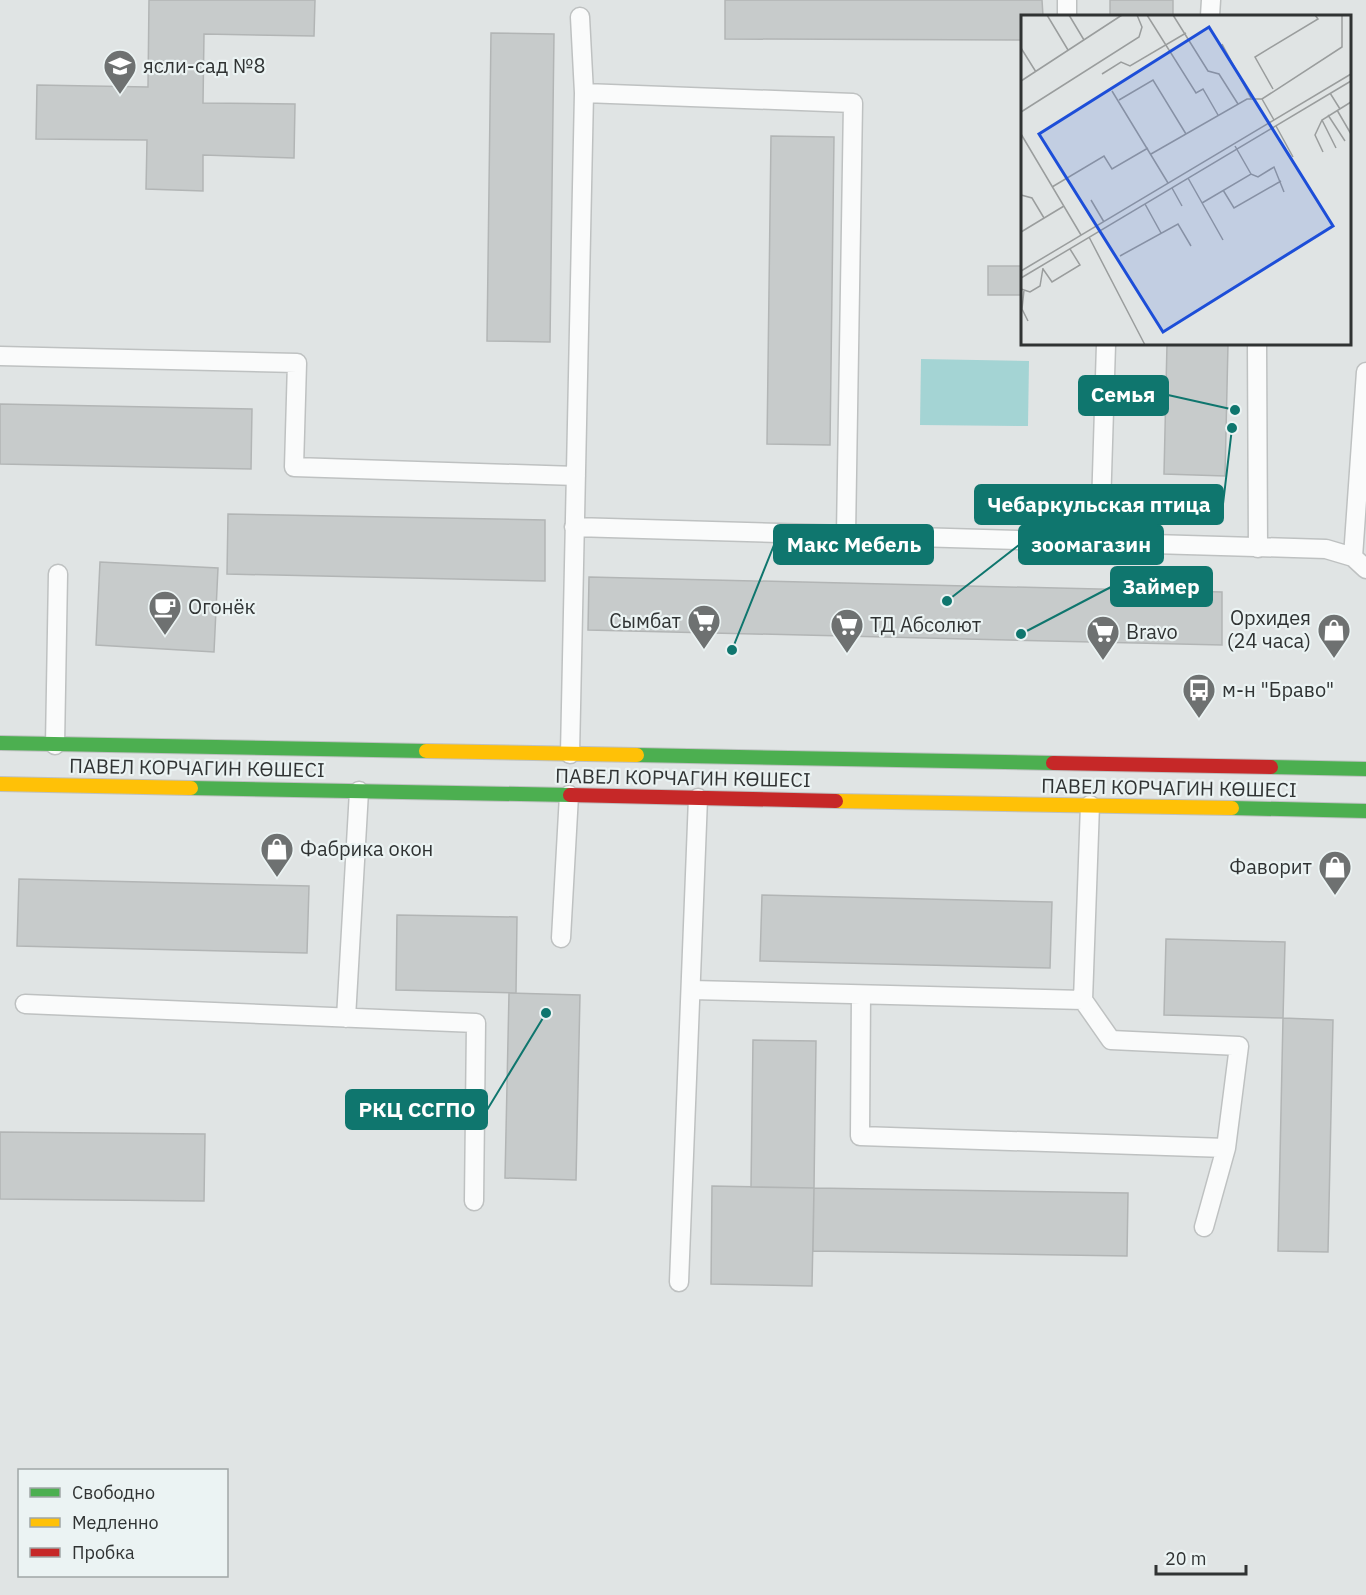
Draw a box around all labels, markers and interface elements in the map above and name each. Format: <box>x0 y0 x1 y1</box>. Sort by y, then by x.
inset map <box>1021 15 1351 345</box>
school or university icon: ясли-сад №8 <box>102 48 138 95</box>
place label: ясли-сад №8 <box>143 52 265 79</box>
callout: Семья <box>1079 376 1168 415</box>
text: Семья <box>1091 380 1155 408</box>
callout: Чебаркульская птица <box>975 485 1223 524</box>
text: Чебаркульская птица <box>987 490 1211 518</box>
callout: Макс Мебель <box>774 525 933 564</box>
callout: зоомагазин <box>1019 525 1163 564</box>
text: Макс Мебель <box>787 530 921 558</box>
text: зоомагазин <box>1031 530 1151 558</box>
callout: Займер <box>1111 567 1212 606</box>
text: Займер <box>1122 572 1200 600</box>
cafe icon: Огонёк <box>147 589 183 636</box>
place label: Огонёк <box>188 593 255 620</box>
supermarket icon: Сымбат <box>686 603 722 650</box>
place label: Орхидея (24 часа) <box>1227 604 1311 654</box>
place label: Сымбат <box>609 607 682 634</box>
supermarket icon: ТД Абсолют <box>829 607 865 654</box>
place label: ТД Абсолют <box>870 611 982 638</box>
shop icon: Орхидея (24 часа) <box>1316 612 1352 659</box>
supermarket icon: Bravo <box>1085 614 1121 661</box>
place label: Bravo <box>1126 618 1178 645</box>
bus stop icon: м-н "Браво" <box>1181 672 1217 719</box>
place label: м-н "Браво" <box>1222 676 1334 703</box>
street label: ПАВЕЛ КОРЧАГИН КӨШЕСІ <box>69 752 325 783</box>
street label: ПАВЕЛ КОРЧАГИН КӨШЕСІ <box>555 762 811 793</box>
street label: ПАВЕЛ КОРЧАГИН КӨШЕСІ <box>1041 772 1297 803</box>
shop icon: Фабрика окон <box>259 831 295 878</box>
place label: Фабрика окон <box>300 835 433 862</box>
shop icon: Фаворит <box>1317 849 1353 896</box>
place label: Фаворит <box>1229 853 1313 880</box>
callout: РКЦ ССГПО <box>346 1090 487 1129</box>
text: РКЦ ССГПО <box>359 1095 475 1123</box>
legend <box>18 1469 228 1577</box>
text: Свободно <box>72 1481 155 1504</box>
text: Медленно <box>72 1511 159 1534</box>
scale bar <box>1156 1538 1246 1576</box>
text: Пробка <box>72 1541 135 1564</box>
text: 20 m <box>1165 1547 1207 1570</box>

